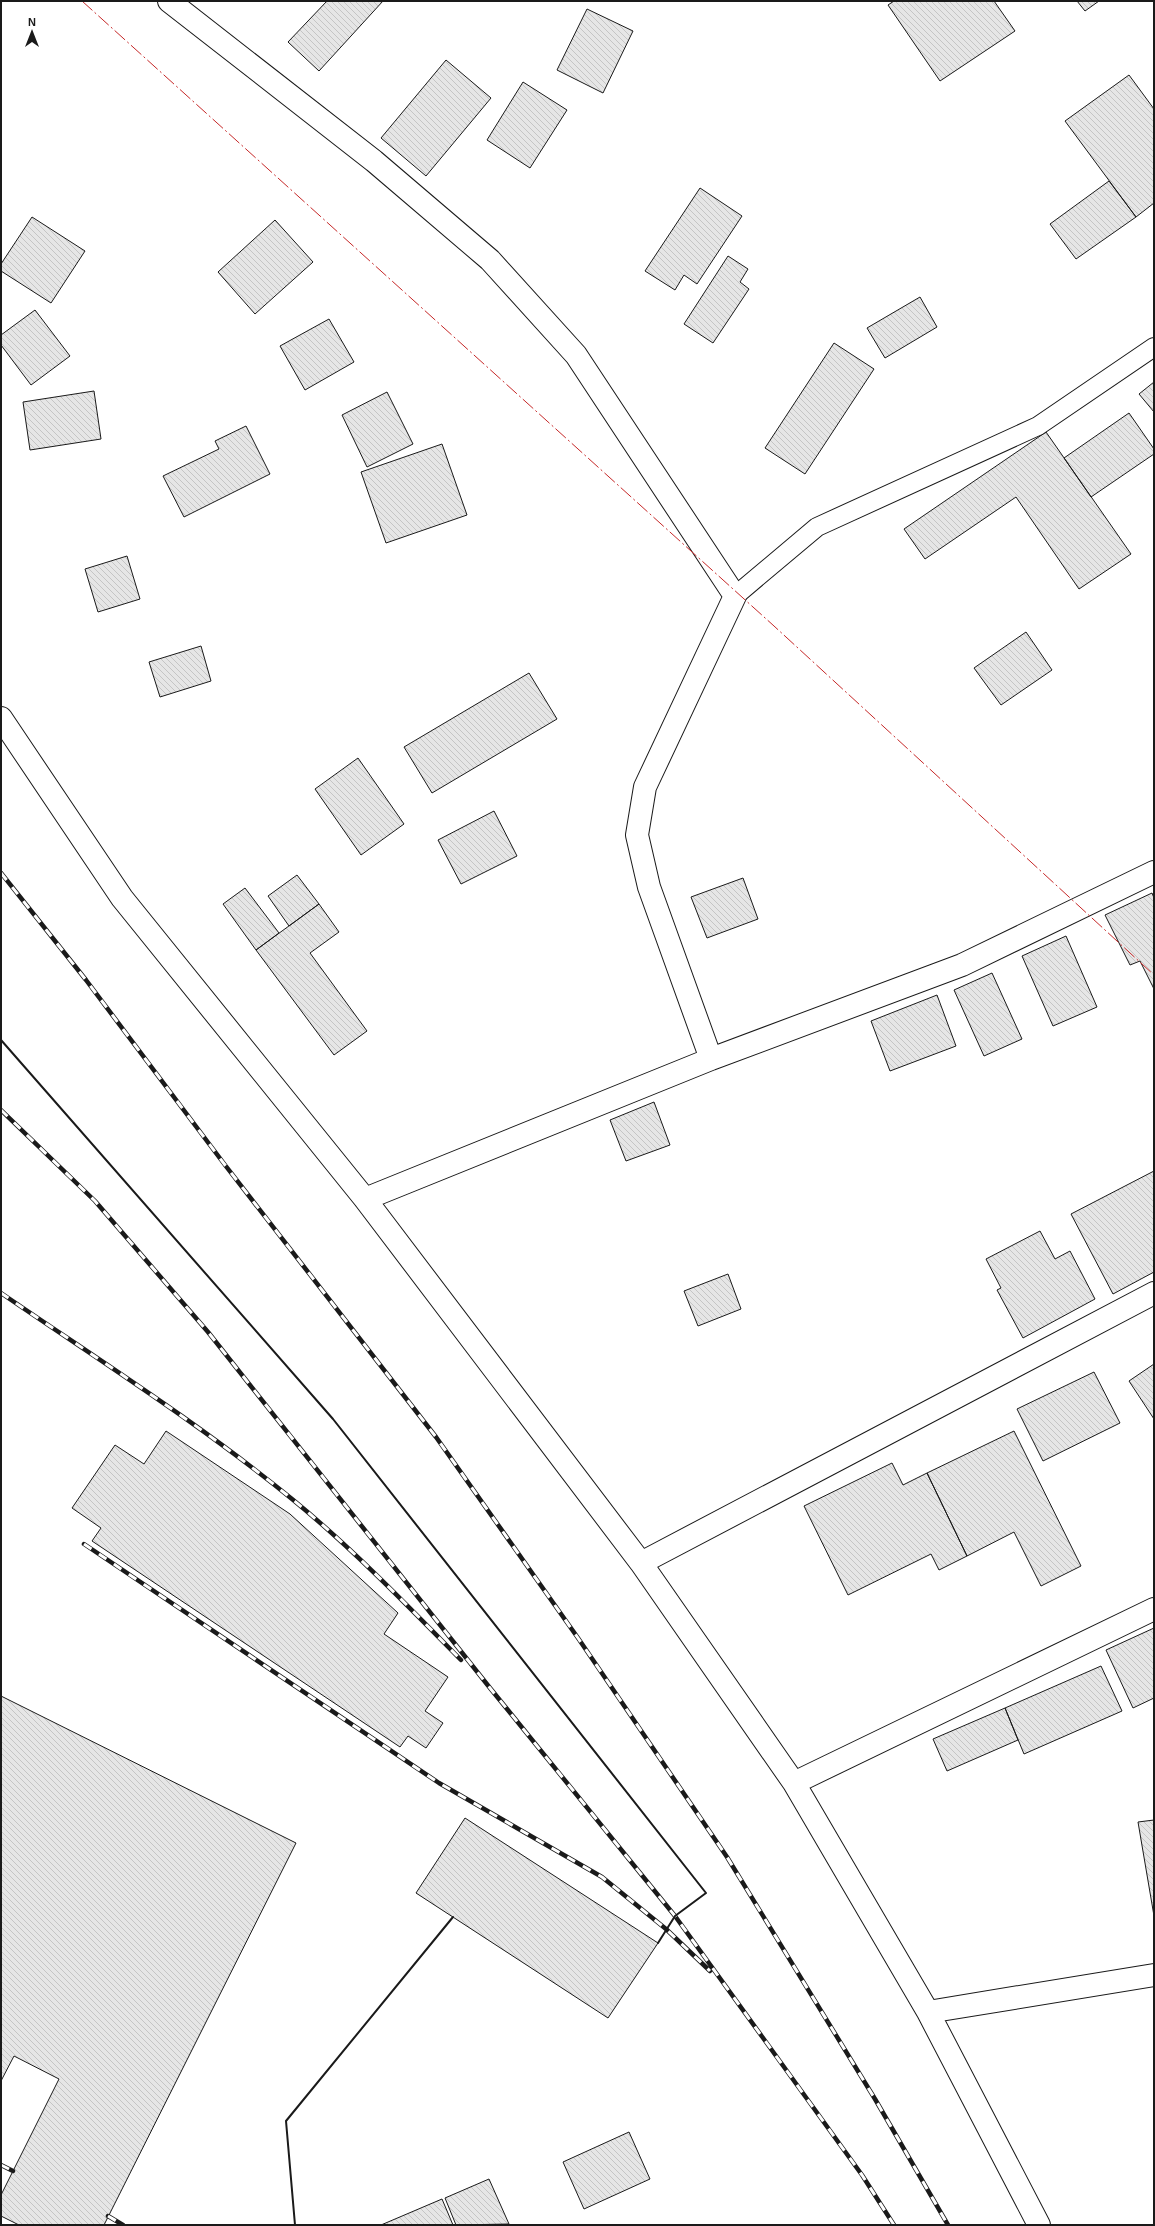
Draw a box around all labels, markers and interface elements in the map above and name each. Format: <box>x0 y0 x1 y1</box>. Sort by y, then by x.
north arrow <box>12 12 52 52</box>
text: N <box>28 16 36 28</box>

